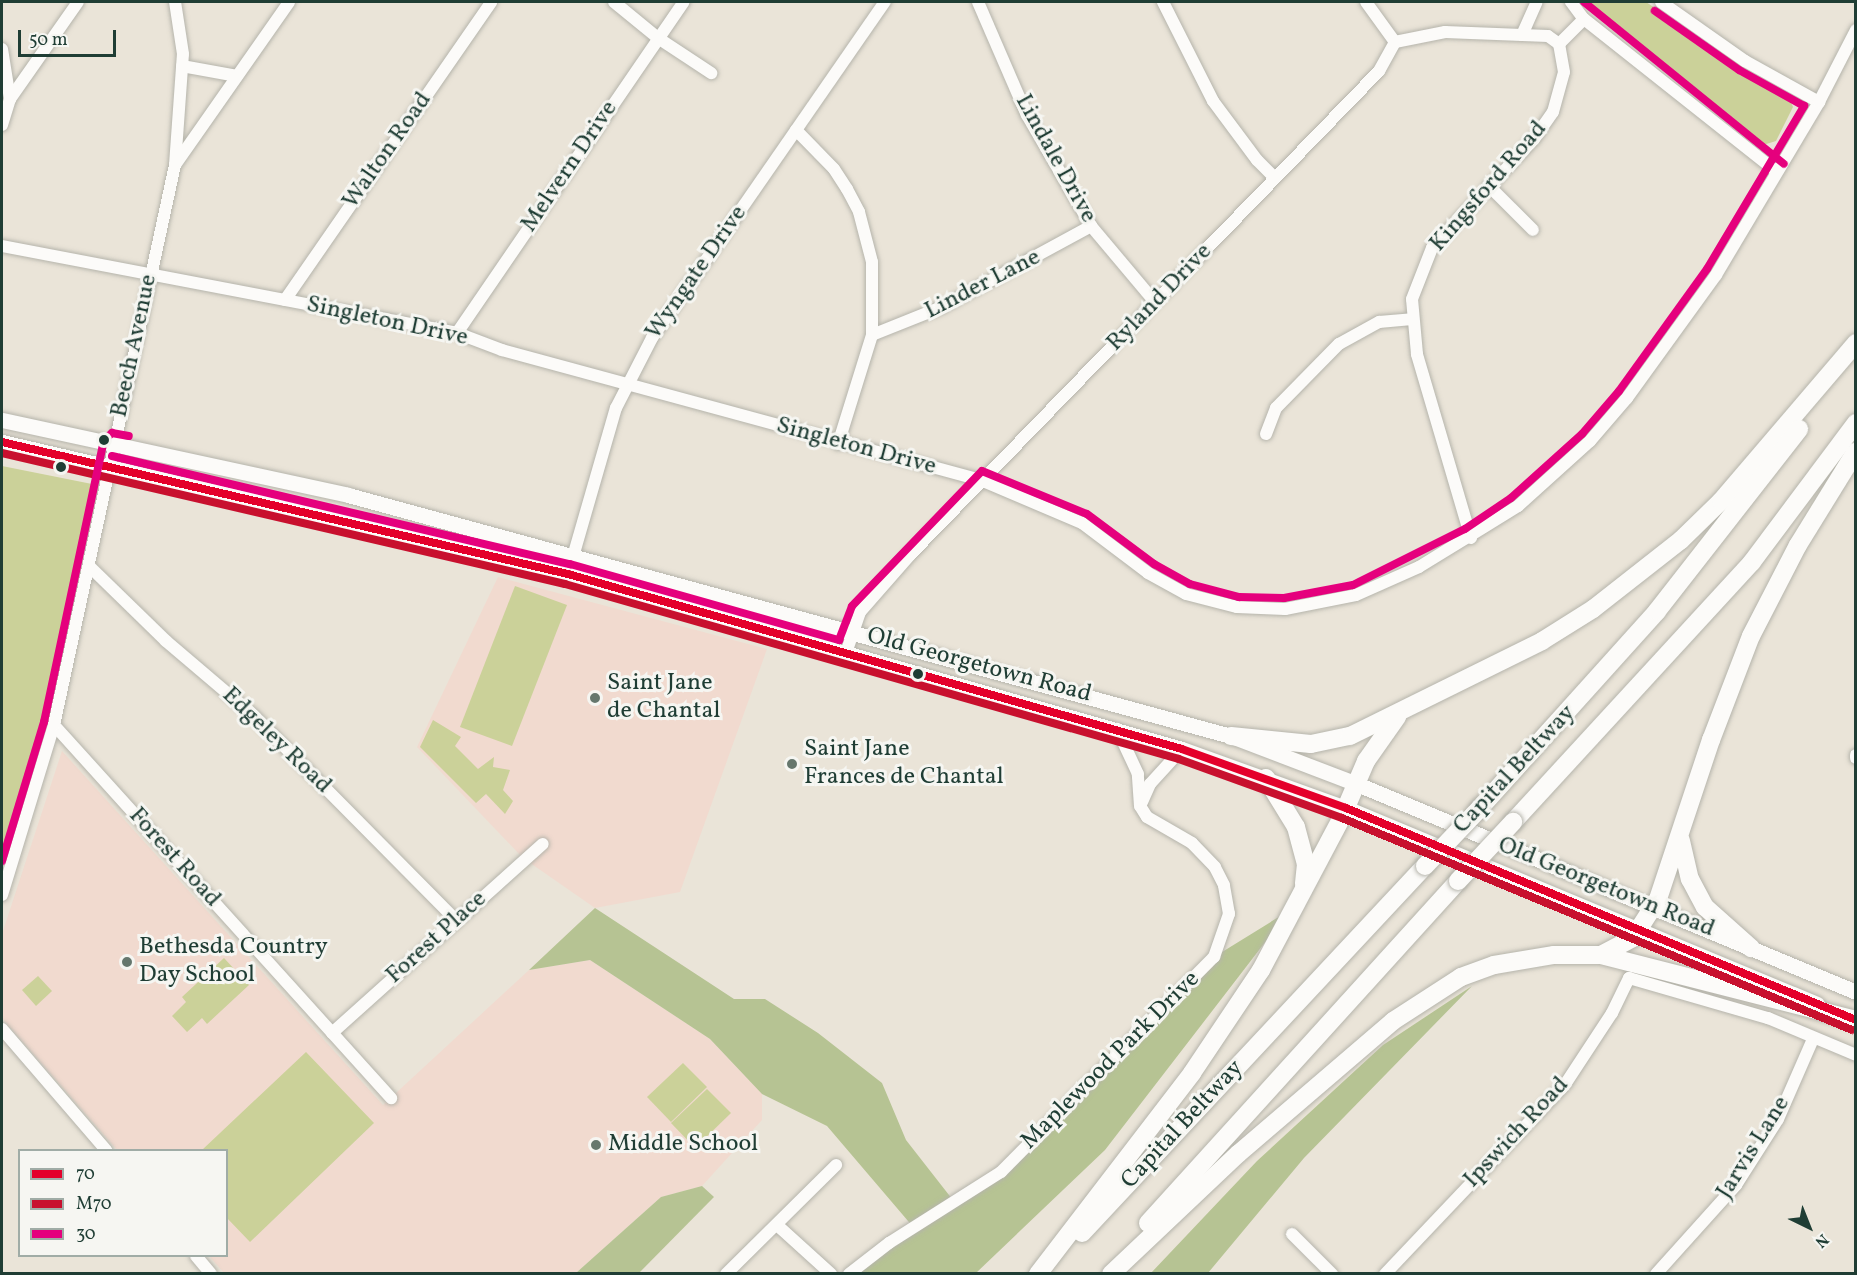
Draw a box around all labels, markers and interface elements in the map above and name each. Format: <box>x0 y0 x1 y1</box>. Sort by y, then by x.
scale bar <box>21 18 118 56</box>
text: 50 m <box>29 28 68 53</box>
street label: Walton Road <box>337 87 439 215</box>
street label: Lindale Drive <box>1008 90 1102 228</box>
street label: Melvern Drive <box>516 96 624 238</box>
street label: Kingsford Road <box>1424 116 1554 258</box>
street label: Wyngate Drive <box>640 200 754 346</box>
street label: Ryland Drive <box>1101 238 1219 358</box>
street label: Linder Lane <box>920 244 1046 326</box>
street label: Beech Avenue <box>106 272 164 420</box>
street label: Singleton Drive <box>304 291 470 353</box>
street label: Singleton Drive <box>773 412 939 482</box>
unlabelled marker <box>98 434 110 446</box>
unlabelled marker <box>55 461 67 473</box>
street label: Old Georgetown Road <box>864 622 1094 710</box>
unlabelled marker <box>912 668 924 680</box>
place label: Saint Jane de Chantal <box>607 670 721 726</box>
street label: Edgeley Road <box>215 681 337 801</box>
marker: Saint Jane de Chantal <box>588 691 602 705</box>
street label: Capital Beltway <box>1448 700 1582 840</box>
place label: Saint Jane Frances de Chantal <box>804 736 1004 792</box>
marker: Saint Jane Frances de Chantal <box>785 757 799 771</box>
street label: Forest Road <box>122 802 226 914</box>
street label: Old Georgetown Road <box>1493 831 1719 945</box>
street label: Forest Place <box>381 885 493 991</box>
place label: Bethesda Country Day School <box>139 934 328 990</box>
marker: Bethesda Country Day School <box>120 955 134 969</box>
street label: Maplewood Park Drive <box>1016 966 1206 1156</box>
street label: Capital Beltway <box>1116 1055 1250 1195</box>
street label: Ipswich Road <box>1458 1072 1576 1194</box>
street label: Jarvis Lane <box>1711 1091 1797 1205</box>
place label: Middle School <box>608 1131 758 1159</box>
marker: Middle School <box>589 1138 603 1152</box>
legend <box>18 1149 228 1257</box>
text: 70 <box>76 1162 95 1187</box>
text: M70 <box>76 1192 112 1217</box>
north arrow <box>1779 1197 1839 1257</box>
text: 30 <box>76 1222 96 1247</box>
text: N <box>1810 1228 1833 1252</box>

